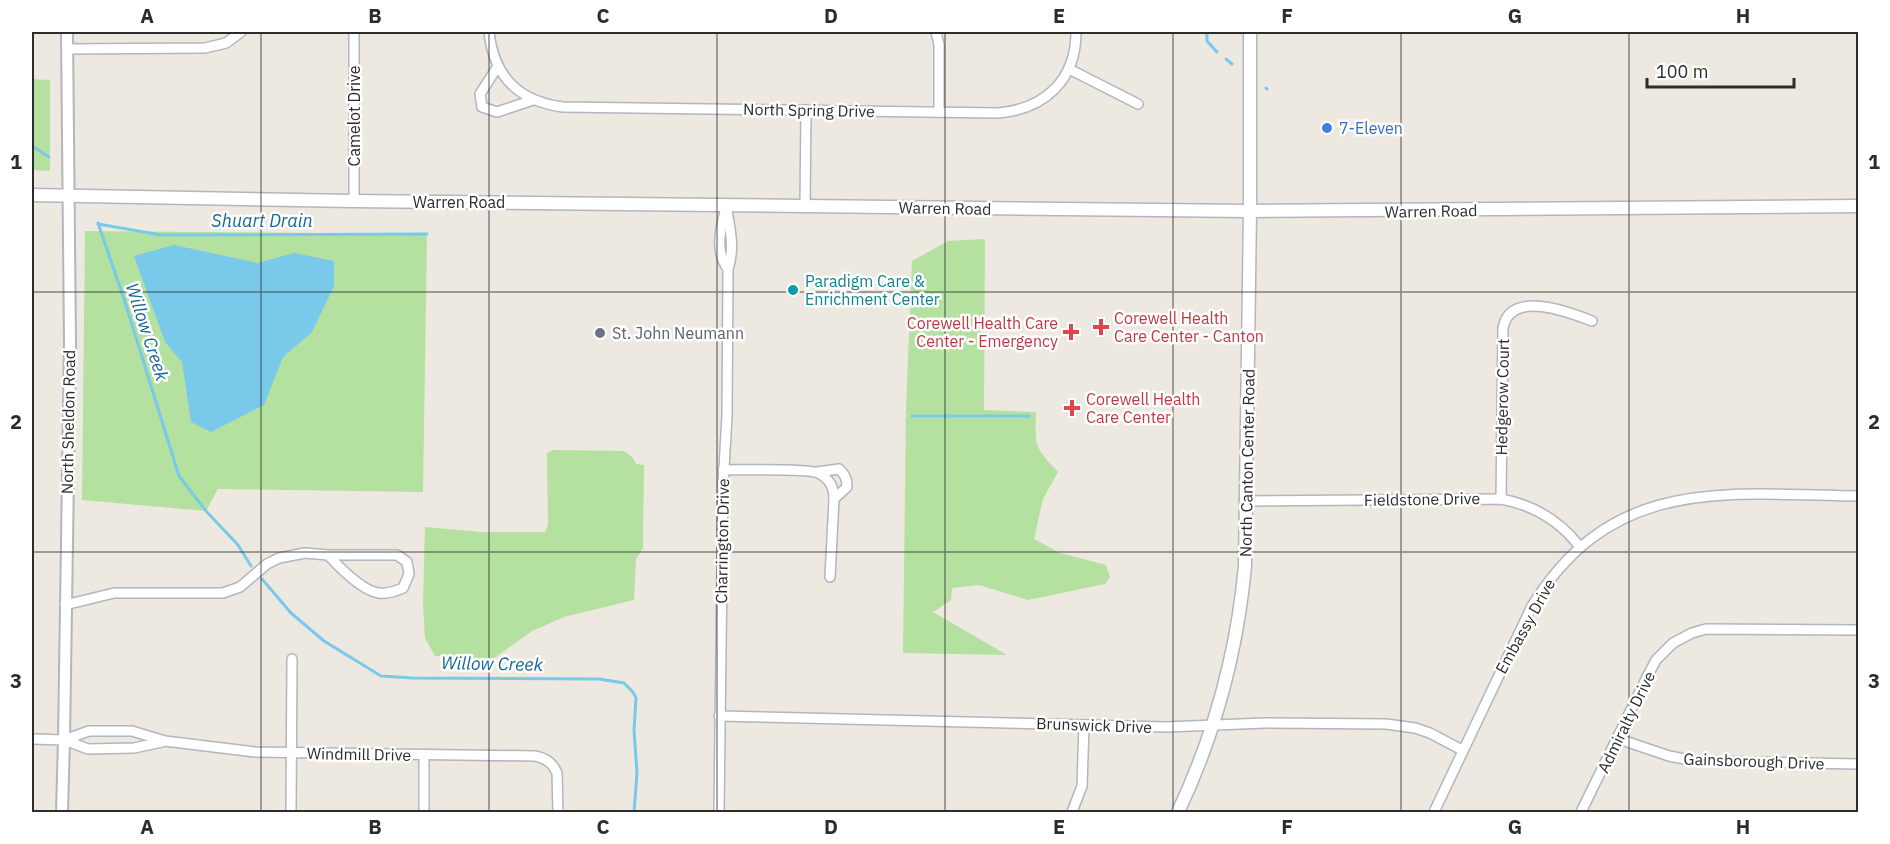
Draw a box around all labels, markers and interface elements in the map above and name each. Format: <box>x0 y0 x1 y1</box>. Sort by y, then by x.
text: A <box>140 2 154 29</box>
text: B <box>368 2 382 29</box>
text: C <box>596 2 610 29</box>
text: D <box>824 2 838 29</box>
text: E <box>1053 2 1065 29</box>
text: F <box>1281 2 1293 29</box>
text: G <box>1508 2 1522 29</box>
text: H <box>1736 2 1750 29</box>
scale bar <box>1647 51 1794 89</box>
text: 100 m <box>1656 60 1708 83</box>
street label: Camelot Drive <box>344 65 364 167</box>
street label: North Spring Drive <box>743 99 875 121</box>
place label: 7-Eleven <box>1339 118 1403 138</box>
marker: 7-Eleven <box>1320 121 1334 135</box>
text: 1 <box>10 148 22 175</box>
text: 1 <box>1868 148 1880 175</box>
street label: Warren Road <box>413 192 505 212</box>
street label: Warren Road <box>898 197 992 219</box>
street label: Warren Road <box>1384 200 1478 222</box>
water label: Shuart Drain <box>211 209 313 232</box>
place label: Paradigm Care & Enrichment Center <box>805 271 940 309</box>
water label: Willow Creek <box>121 280 174 384</box>
marker: Paradigm Care & Enrichment Center <box>786 283 800 297</box>
place label: Corewell Health Care Center - Canton <box>1114 308 1264 346</box>
place label: Corewell Health Care Center - Emergency <box>907 313 1058 351</box>
marker: Corewell Health Care Center - Canton <box>1092 318 1110 336</box>
place label: St. John Neumann <box>612 323 744 343</box>
marker: Corewell Health Care Center - Emergency <box>1062 323 1080 341</box>
marker: St. John Neumann <box>593 326 607 340</box>
street label: Hedgerow Court <box>1491 338 1513 456</box>
street label: North Sheldon Road <box>57 350 79 494</box>
street label: North Canton Center Road <box>1235 369 1259 557</box>
place label: Corewell Health Care Center <box>1086 389 1200 427</box>
marker: Corewell Health Care Center <box>1063 399 1081 417</box>
text: 2 <box>10 408 22 435</box>
text: 2 <box>1868 408 1880 435</box>
street label: Charrington Drive <box>711 478 733 604</box>
street label: Fieldstone Drive <box>1364 488 1481 510</box>
street label: Embassy Drive <box>1491 575 1559 677</box>
water label: Willow Creek <box>441 651 544 676</box>
text: 3 <box>10 667 22 694</box>
text: 3 <box>1868 667 1880 694</box>
street label: Admiralty Drive <box>1593 668 1659 776</box>
street label: Brunswick Drive <box>1036 713 1152 737</box>
street label: Windmill Drive <box>307 743 411 765</box>
street label: Gainsborough Drive <box>1683 749 1825 773</box>
text: A <box>140 813 154 840</box>
text: B <box>368 813 382 840</box>
text: C <box>596 813 610 840</box>
text: D <box>824 813 838 840</box>
text: E <box>1053 813 1065 840</box>
text: F <box>1281 813 1293 840</box>
text: G <box>1508 813 1522 840</box>
text: H <box>1736 813 1750 840</box>

